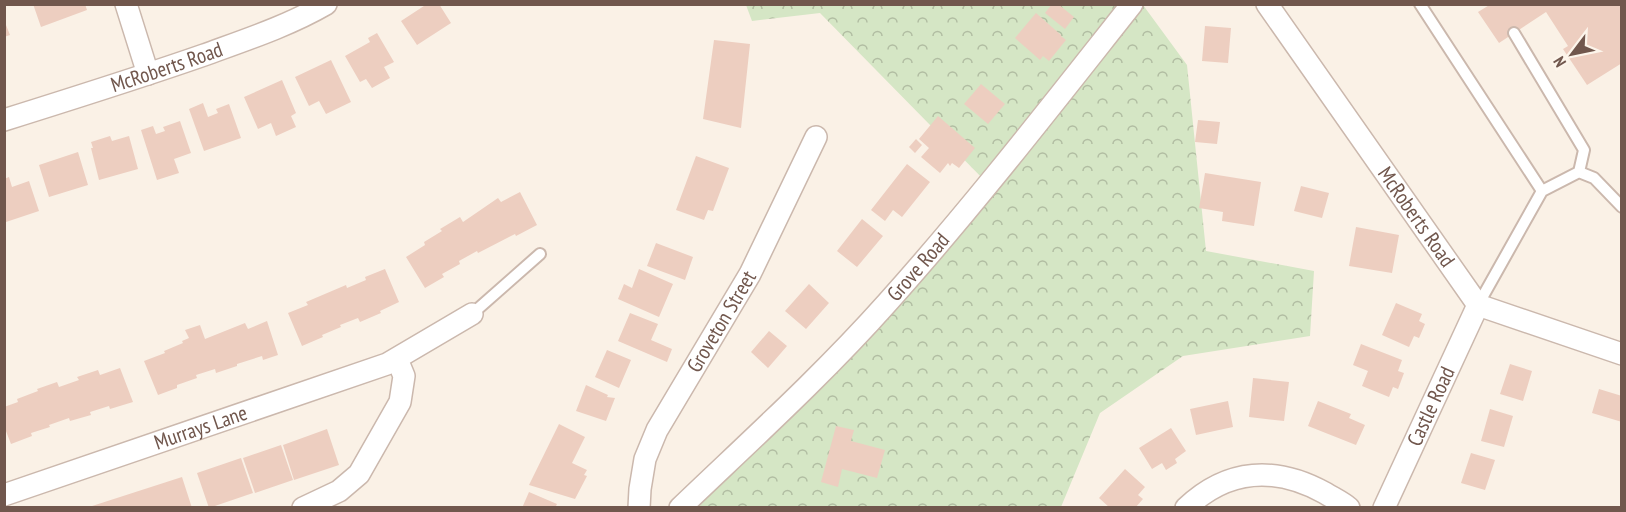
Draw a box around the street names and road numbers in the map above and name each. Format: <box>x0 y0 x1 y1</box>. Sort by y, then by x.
street label: McRoberts Road <box>107 35 226 98</box>
street label: McRoberts Road <box>1372 161 1461 272</box>
street label: Grove Road <box>881 227 955 307</box>
street label: Groveton Street <box>680 265 762 377</box>
street label: Castle Road <box>1401 362 1461 450</box>
street label: Murrays Lane <box>151 399 251 456</box>

